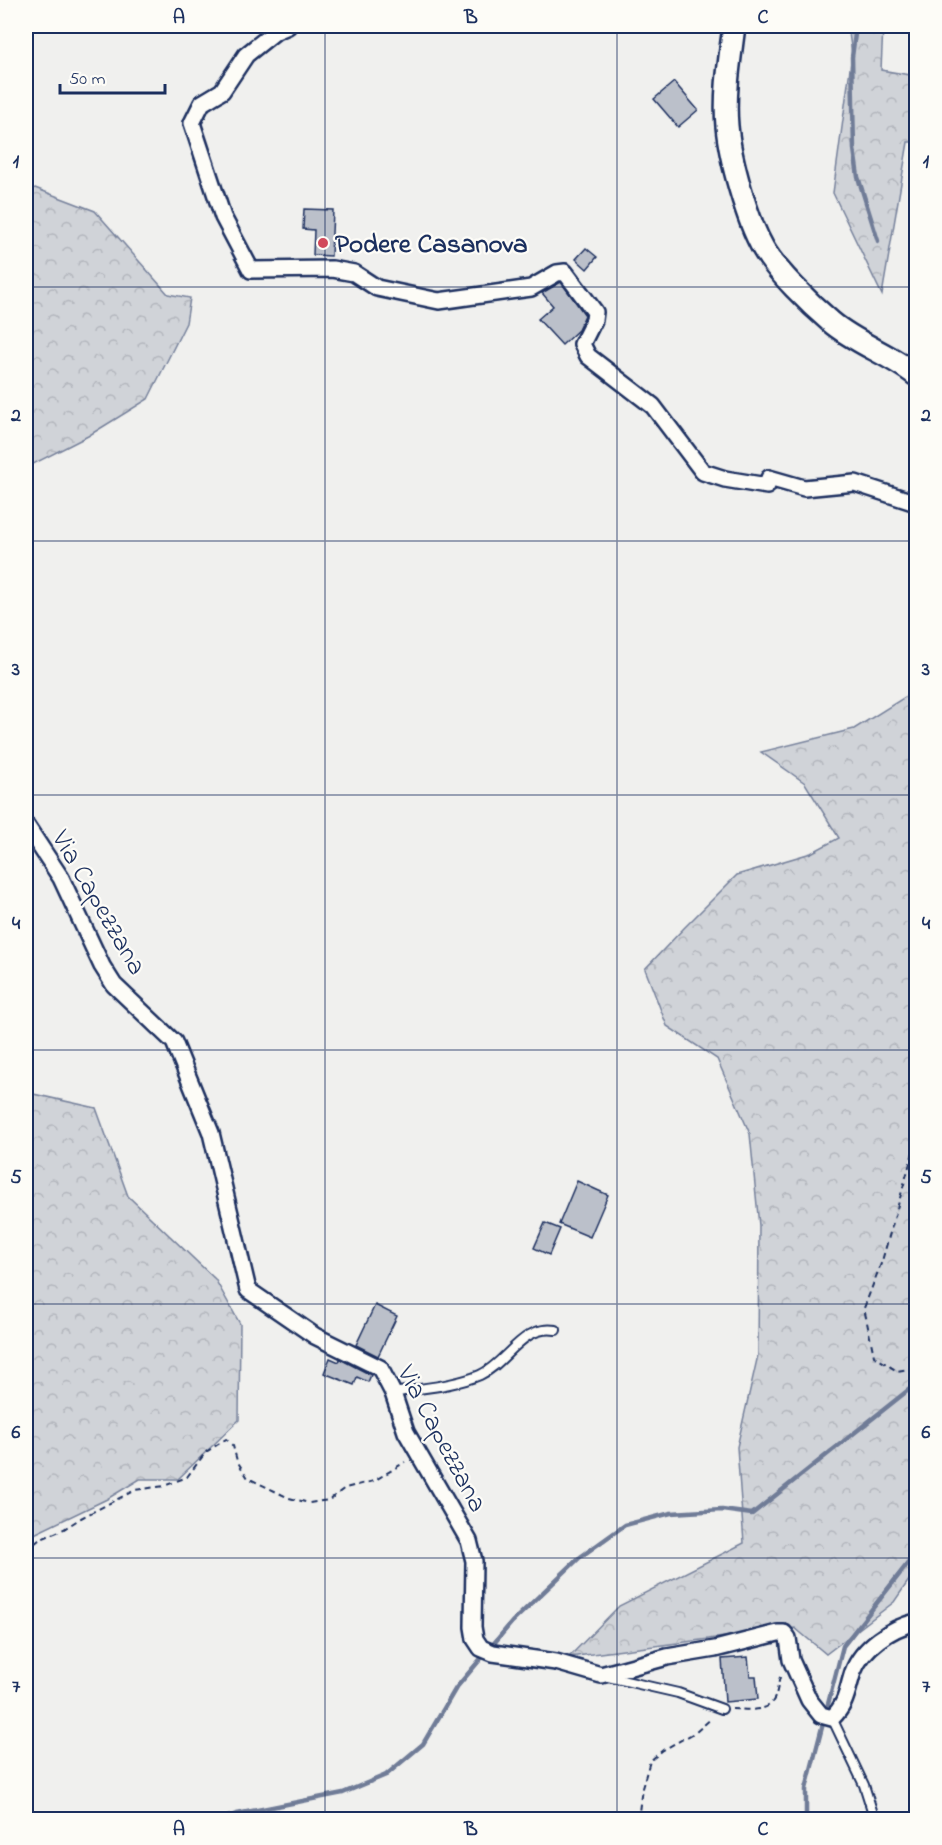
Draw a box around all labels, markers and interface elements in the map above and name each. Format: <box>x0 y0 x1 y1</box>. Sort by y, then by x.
text: A <box>173 4 185 33</box>
text: B <box>463 4 478 33</box>
text: C <box>758 4 769 33</box>
scale bar <box>60 57 165 95</box>
text: 50 m <box>69 67 106 93</box>
text: 1 <box>13 148 20 177</box>
text: 1 <box>923 148 930 177</box>
place label: Podere Casanova <box>335 226 528 265</box>
marker: Podere Casanova <box>316 236 330 250</box>
text: 2 <box>10 402 21 431</box>
text: 2 <box>920 402 931 431</box>
text: 3 <box>11 656 20 685</box>
text: 3 <box>921 656 930 685</box>
street label: Via Capezzana <box>40 823 155 983</box>
text: 4 <box>12 910 21 939</box>
text: 4 <box>922 910 931 939</box>
text: 5 <box>10 1164 22 1193</box>
text: 5 <box>920 1164 932 1193</box>
street label: Via Capezzana <box>385 1358 496 1520</box>
text: 6 <box>12 1419 21 1448</box>
text: 6 <box>922 1419 931 1448</box>
text: 7 <box>12 1673 21 1702</box>
text: 7 <box>922 1673 931 1702</box>
text: A <box>173 1816 185 1845</box>
text: B <box>463 1816 478 1845</box>
text: C <box>758 1816 769 1845</box>

